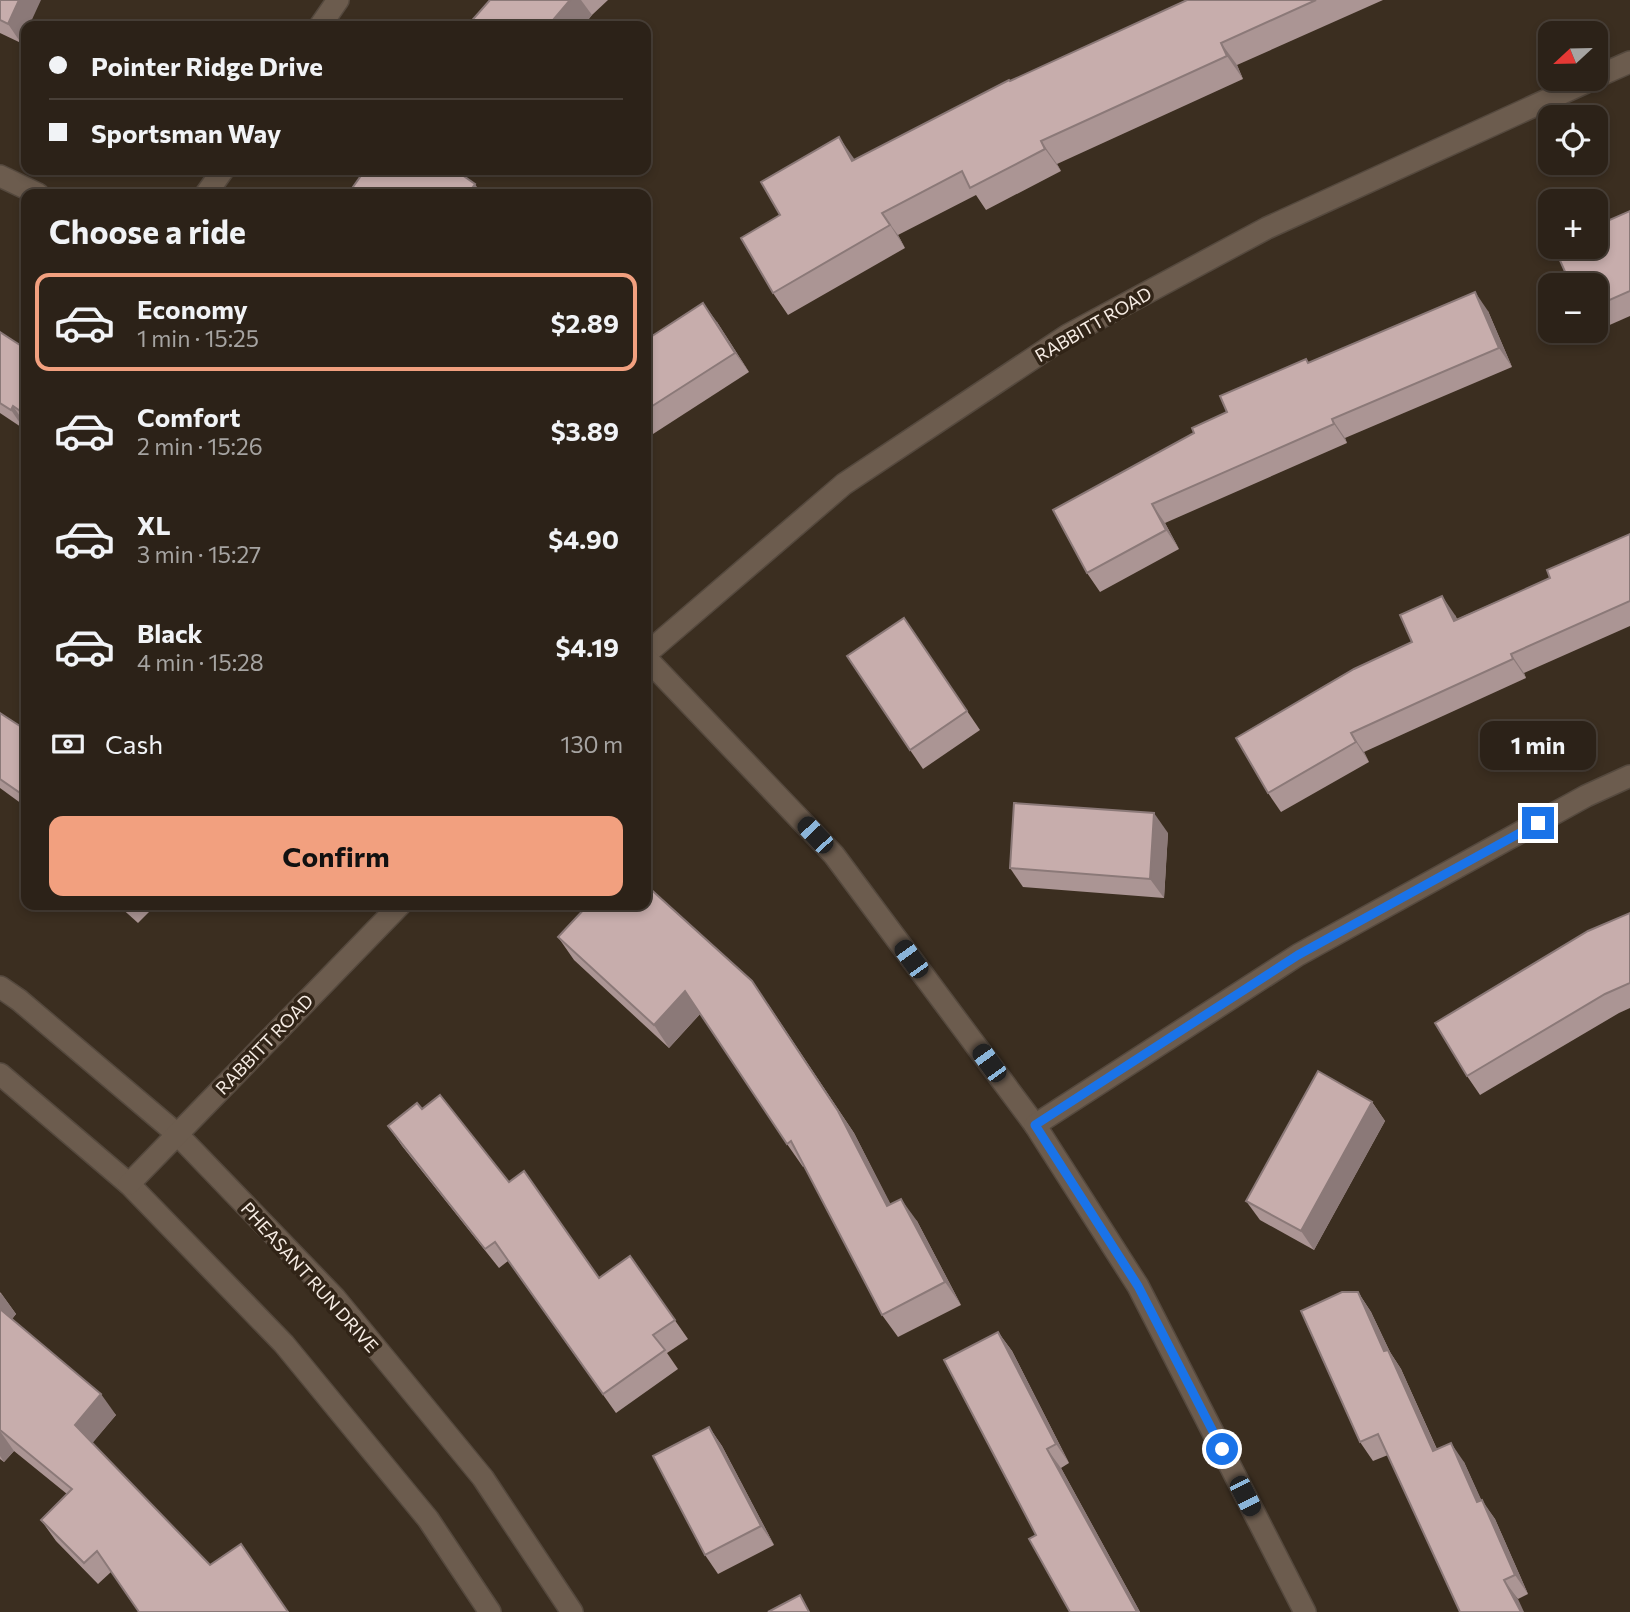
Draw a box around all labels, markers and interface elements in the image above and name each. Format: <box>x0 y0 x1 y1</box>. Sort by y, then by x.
north arrow <box>1538 21 1608 91</box>
map controls <box>1538 21 1608 343</box>
text: Pointer Ridge Drive <box>91 50 323 81</box>
button: locate <box>1538 105 1608 175</box>
text: Sportsman Way <box>91 117 281 148</box>
button: + <box>1538 189 1608 259</box>
text: Choose a ride <box>49 211 246 251</box>
button: − <box>1538 273 1608 343</box>
street label: RABBITT ROAD <box>1031 282 1155 366</box>
icon: car <box>53 291 116 354</box>
text: Economy <box>137 293 248 324</box>
text: $2.89 <box>551 307 619 338</box>
text: 1 min · 15:25 <box>137 324 259 352</box>
icon: car <box>53 399 116 462</box>
text: Comfort <box>137 401 240 432</box>
text: $3.89 <box>551 415 619 446</box>
text: 2 min · 15:26 <box>137 432 263 460</box>
icon: car <box>53 507 116 570</box>
text: XL <box>137 509 171 540</box>
text: $4.90 <box>548 523 619 554</box>
text: 3 min · 15:27 <box>137 540 261 568</box>
icon: car <box>53 615 116 678</box>
text: Black <box>137 617 203 648</box>
text: $4.19 <box>555 631 619 662</box>
text: 4 min · 15:28 <box>137 648 264 676</box>
callout: 1 min <box>1480 722 1596 770</box>
icon: cash <box>49 725 87 763</box>
text: Cash <box>105 728 163 759</box>
text: 130 m <box>561 730 623 758</box>
text: 1 min <box>1511 731 1565 759</box>
route end <box>1522 807 1554 839</box>
car <box>793 812 838 858</box>
button: Confirm <box>49 816 623 896</box>
car <box>891 936 932 982</box>
street label: RABBITT ROAD <box>211 989 317 1099</box>
car <box>969 1040 1010 1086</box>
street label: PHEASANT RUN DRIVE <box>237 1197 383 1357</box>
route start <box>1206 1433 1238 1465</box>
car <box>1227 1473 1264 1519</box>

